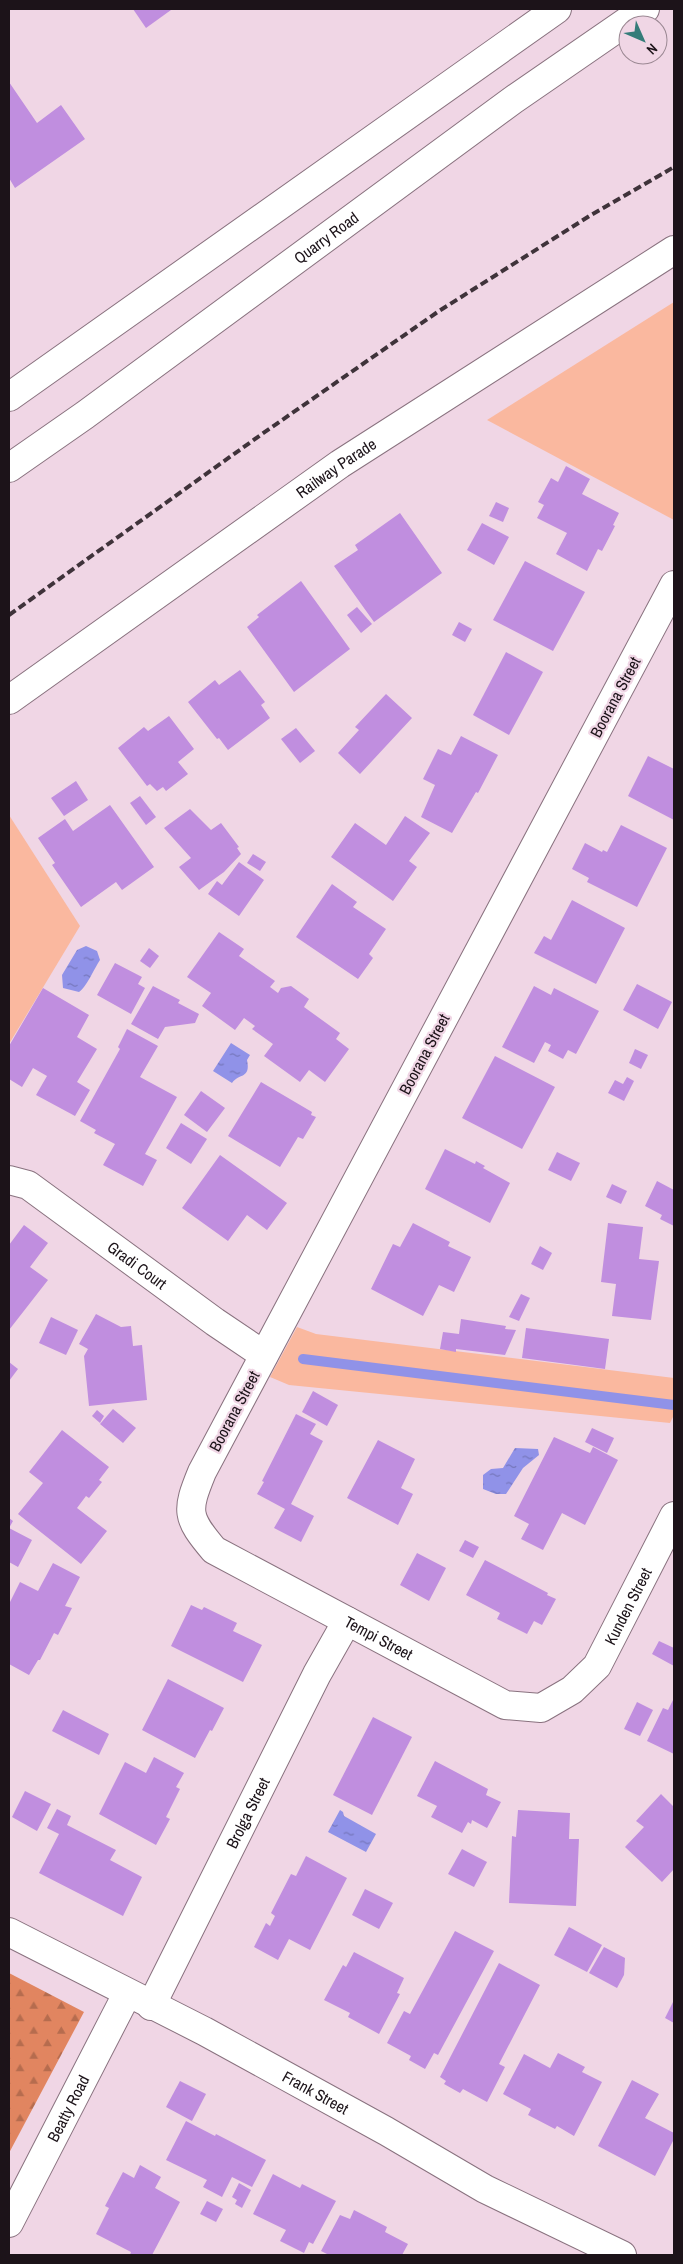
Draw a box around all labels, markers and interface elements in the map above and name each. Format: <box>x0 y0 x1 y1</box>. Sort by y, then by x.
north arrow <box>618 15 668 65</box>
text: N <box>643 40 661 58</box>
street label: Quarry Road <box>289 206 363 269</box>
street label: Railway Parade <box>291 433 380 503</box>
street label: Boorana Street <box>585 653 646 741</box>
street label: Boorana Street <box>394 1010 455 1098</box>
street label: Gradi Court <box>103 1236 172 1294</box>
street label: Boorana Street <box>204 1367 265 1455</box>
street label: Kunden Street <box>599 1563 657 1648</box>
street label: Tempi Street <box>341 1611 417 1665</box>
street label: Brolga Street <box>221 1773 275 1852</box>
street label: Frank Street <box>279 2065 353 2120</box>
street label: Beatty Road <box>42 2071 94 2145</box>

